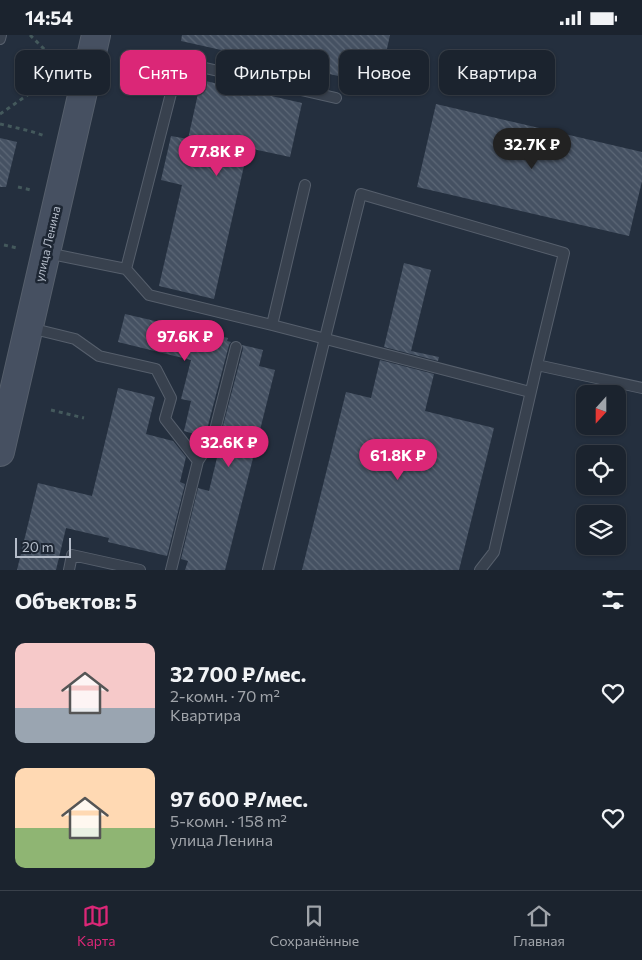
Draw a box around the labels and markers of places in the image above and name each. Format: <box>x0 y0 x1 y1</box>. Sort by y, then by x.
pin: 32.7K ₽ <box>486 127 578 170</box>
pin: 77.8K ₽ <box>171 135 263 177</box>
pin: 97.6K ₽ <box>139 319 231 362</box>
pin: 32.6K ₽ <box>183 425 275 468</box>
pin: 61.8K ₽ <box>352 439 444 481</box>

